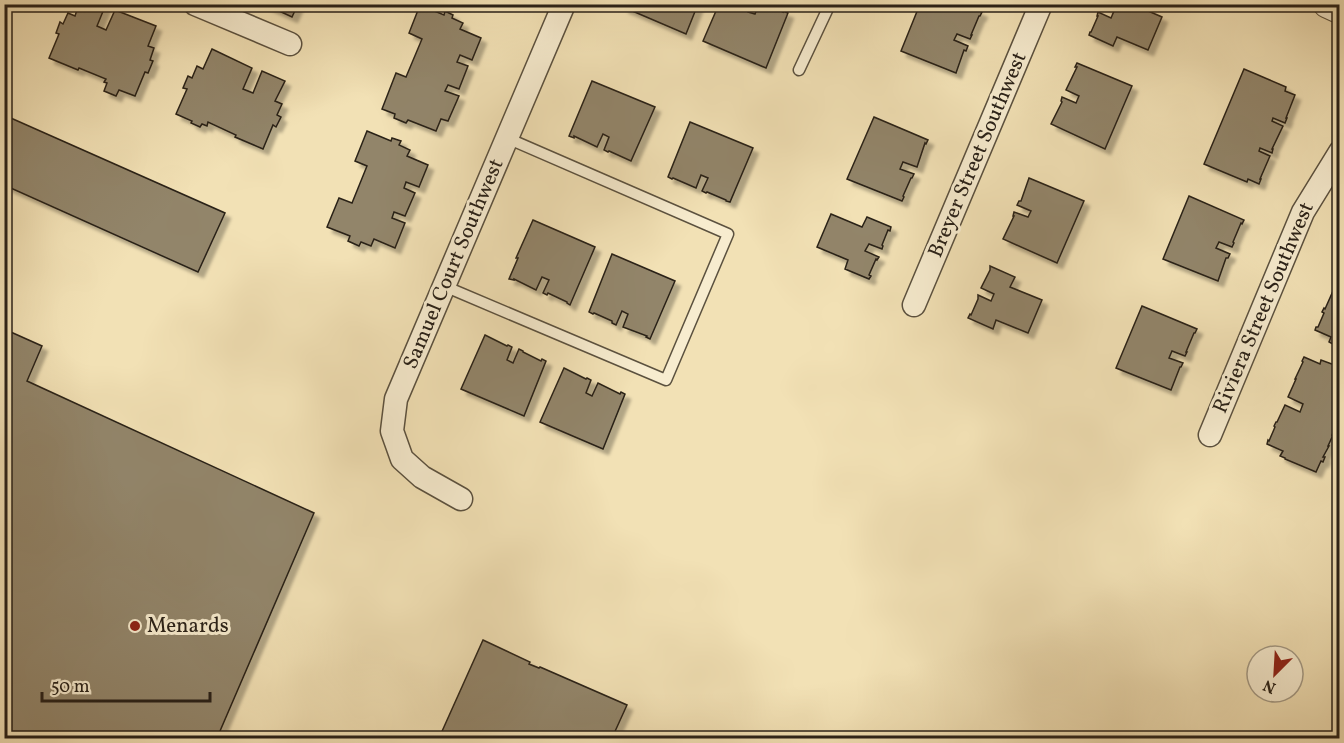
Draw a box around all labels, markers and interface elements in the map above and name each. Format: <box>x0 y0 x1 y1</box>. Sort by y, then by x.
street label: Breyer Street Southwest <box>921 48 1035 262</box>
street label: Samuel Court Southwest <box>396 154 512 374</box>
street label: Riviera Street Southwest <box>1206 198 1322 418</box>
place label: Menards <box>147 612 229 641</box>
marker: Menards <box>128 619 142 633</box>
north arrow <box>1245 644 1305 704</box>
scale bar <box>42 665 210 703</box>
text: N <box>1260 673 1279 698</box>
text: 50 m <box>51 675 90 700</box>

